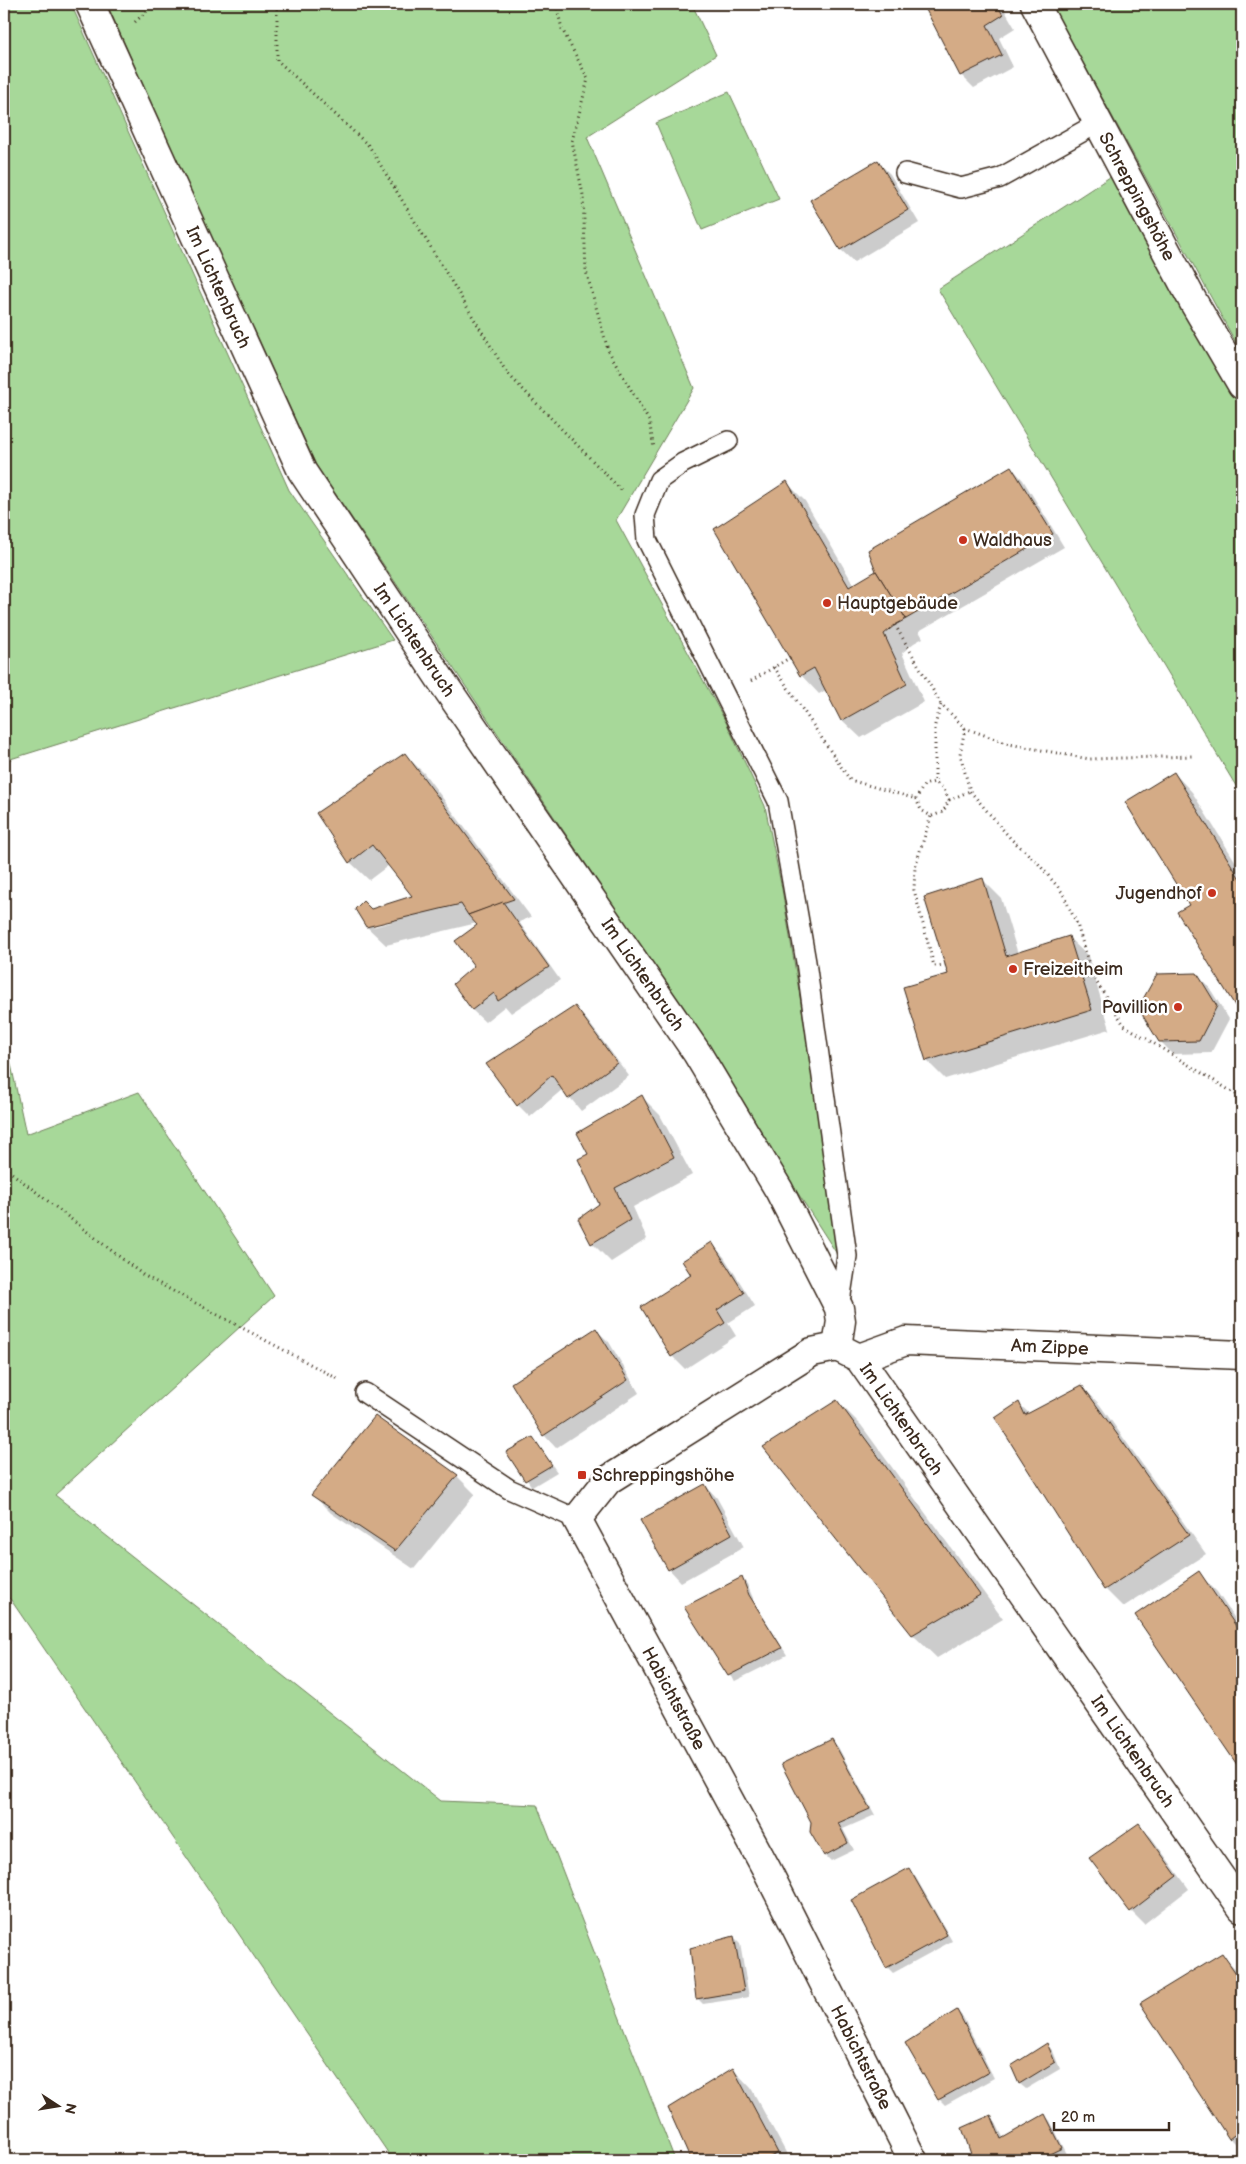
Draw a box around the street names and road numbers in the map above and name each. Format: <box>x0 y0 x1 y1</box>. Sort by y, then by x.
street label: Schreppingshöhe <box>1094 129 1180 265</box>
street label: Im Lichtenbruch <box>181 223 255 352</box>
street label: Im Lichtenbruch <box>369 580 459 701</box>
street label: Im Lichtenbruch <box>597 914 689 1035</box>
street label: Am Zippe <box>1011 1335 1089 1360</box>
street label: Im Lichtenbruch <box>855 1359 947 1479</box>
street label: Habichtstraße <box>637 1643 710 1754</box>
street label: Im Lichtenbruch <box>1086 1692 1179 1812</box>
street label: Habichtstraße <box>826 2002 896 2114</box>

